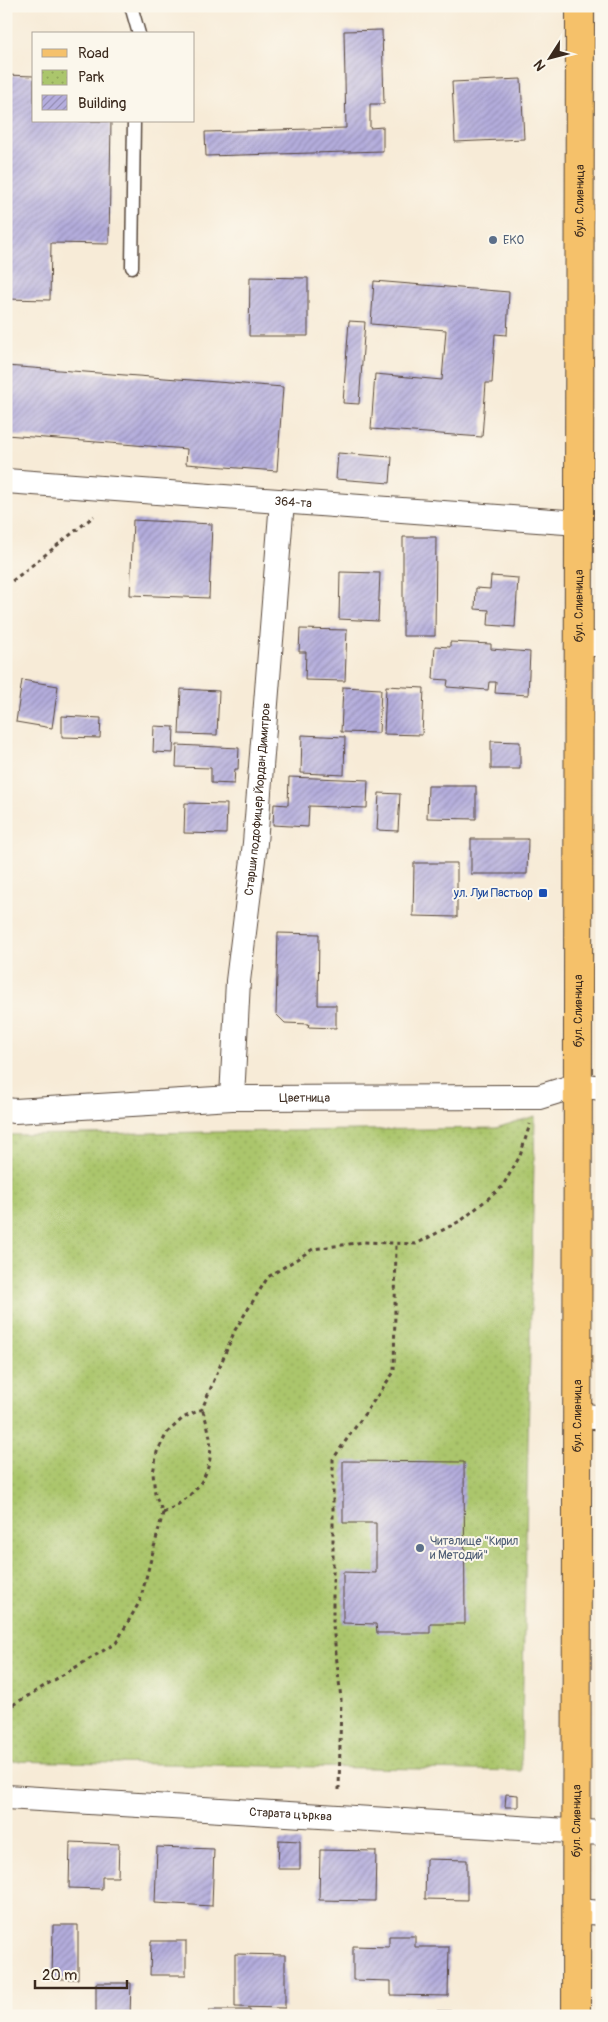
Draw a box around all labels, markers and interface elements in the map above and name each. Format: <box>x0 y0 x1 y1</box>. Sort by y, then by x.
legend <box>32 32 195 122</box>
north arrow <box>526 32 576 82</box>
text: Road <box>78 44 109 63</box>
text: N <box>530 57 550 74</box>
text: Park <box>78 68 105 87</box>
text: Building <box>78 94 126 113</box>
street label: бул. Сливница <box>573 164 588 238</box>
place label: EKO <box>503 233 524 248</box>
marker: EKO <box>487 234 499 246</box>
street label: 364-та <box>274 494 313 511</box>
street label: бул. Сливница <box>572 569 587 643</box>
street label: Старши подофицер Йордан Димитров <box>242 702 274 897</box>
place label: ул. Луи Пастьор <box>453 886 533 901</box>
marker: ул. Луи Пастьор <box>537 887 549 899</box>
street label: бул. Сливница <box>571 974 586 1048</box>
street label: Цветница <box>279 1091 330 1106</box>
street label: бул. Сливница <box>570 1379 585 1453</box>
place label: Читалище "Кирил и Методий" <box>430 1534 518 1563</box>
marker: Читалище "Кирил и Методий" <box>414 1542 426 1554</box>
street label: бул. Сливница <box>569 1784 584 1858</box>
street label: Старата църква <box>249 1805 333 1825</box>
scale bar <box>35 1957 128 1989</box>
text: 20 m <box>42 1966 77 1985</box>

